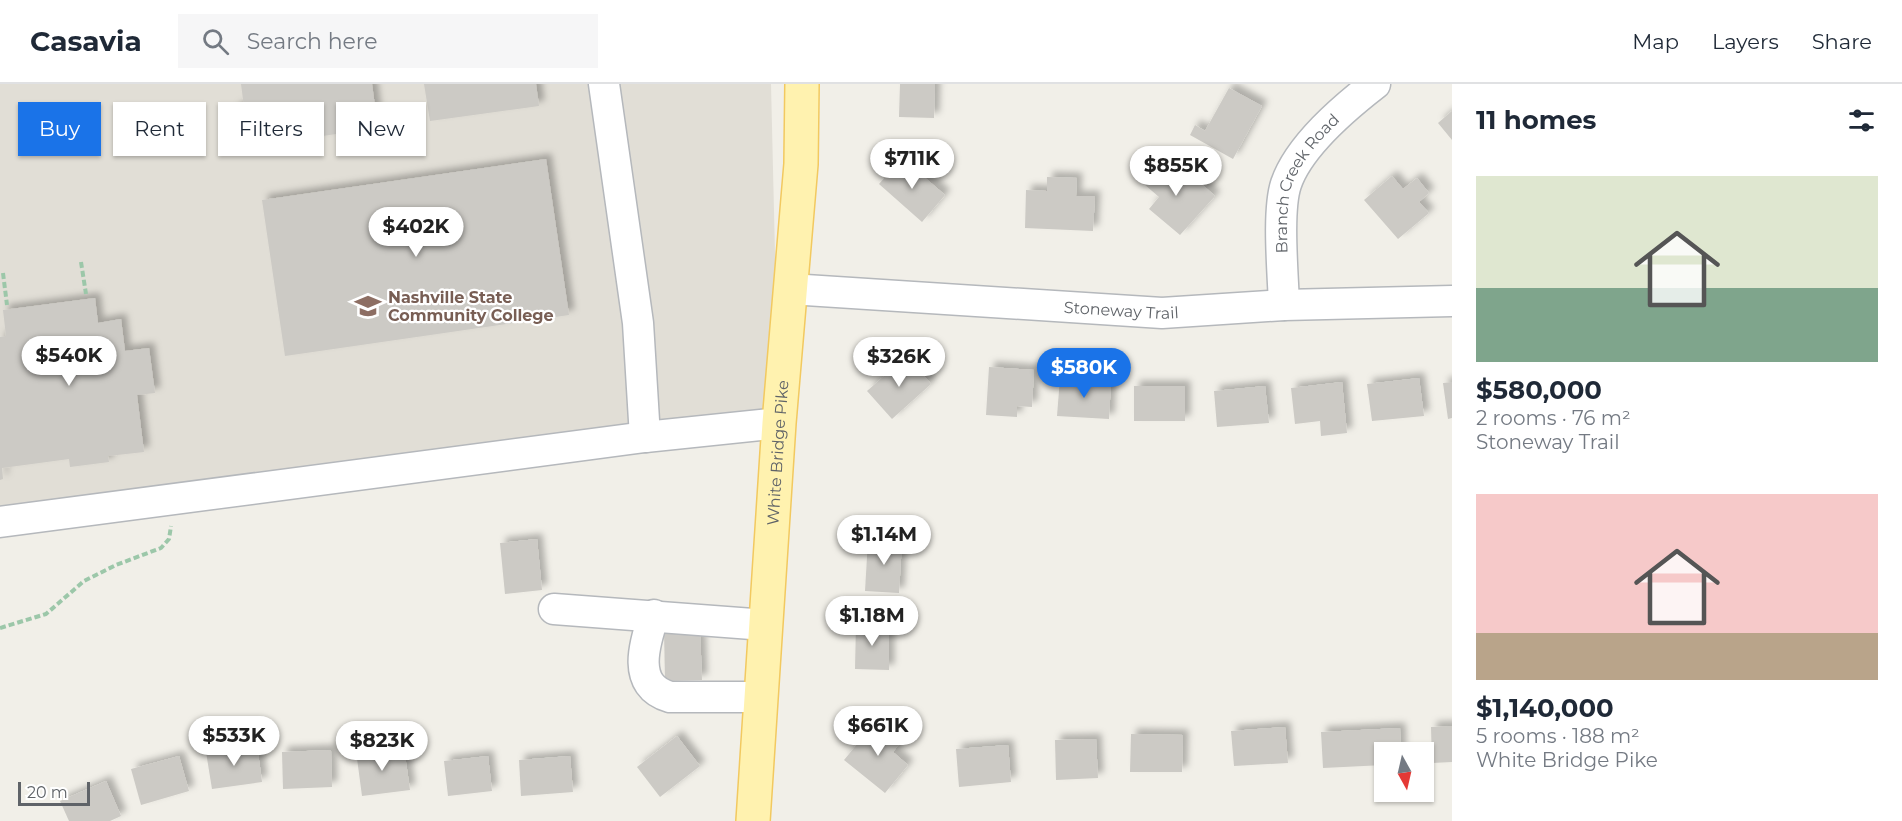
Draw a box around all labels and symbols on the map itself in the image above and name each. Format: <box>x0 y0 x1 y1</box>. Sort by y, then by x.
street label: Branch Creek Road <box>1272 110 1343 254</box>
pin: $711K <box>870 139 954 190</box>
pin: $855K <box>1134 146 1218 197</box>
pin: $402K <box>374 207 458 258</box>
place label: Nashville State Community College <box>388 288 554 325</box>
school or university icon: Nashville State Community College <box>353 291 383 321</box>
street label: Stoneway Trail <box>1063 298 1179 323</box>
pin: $540K <box>27 336 111 387</box>
pin: $326K <box>857 337 941 388</box>
pin: $580K <box>1042 348 1126 399</box>
street label: White Bridge Pike <box>763 379 793 526</box>
pin: $1.14M <box>835 515 933 566</box>
pin: $1.18M <box>823 596 921 647</box>
pin: $661K <box>836 706 920 757</box>
pin: $533K <box>192 716 276 767</box>
pin: $823K <box>340 721 424 772</box>
north arrow <box>1374 742 1434 802</box>
scale bar <box>18 779 90 806</box>

